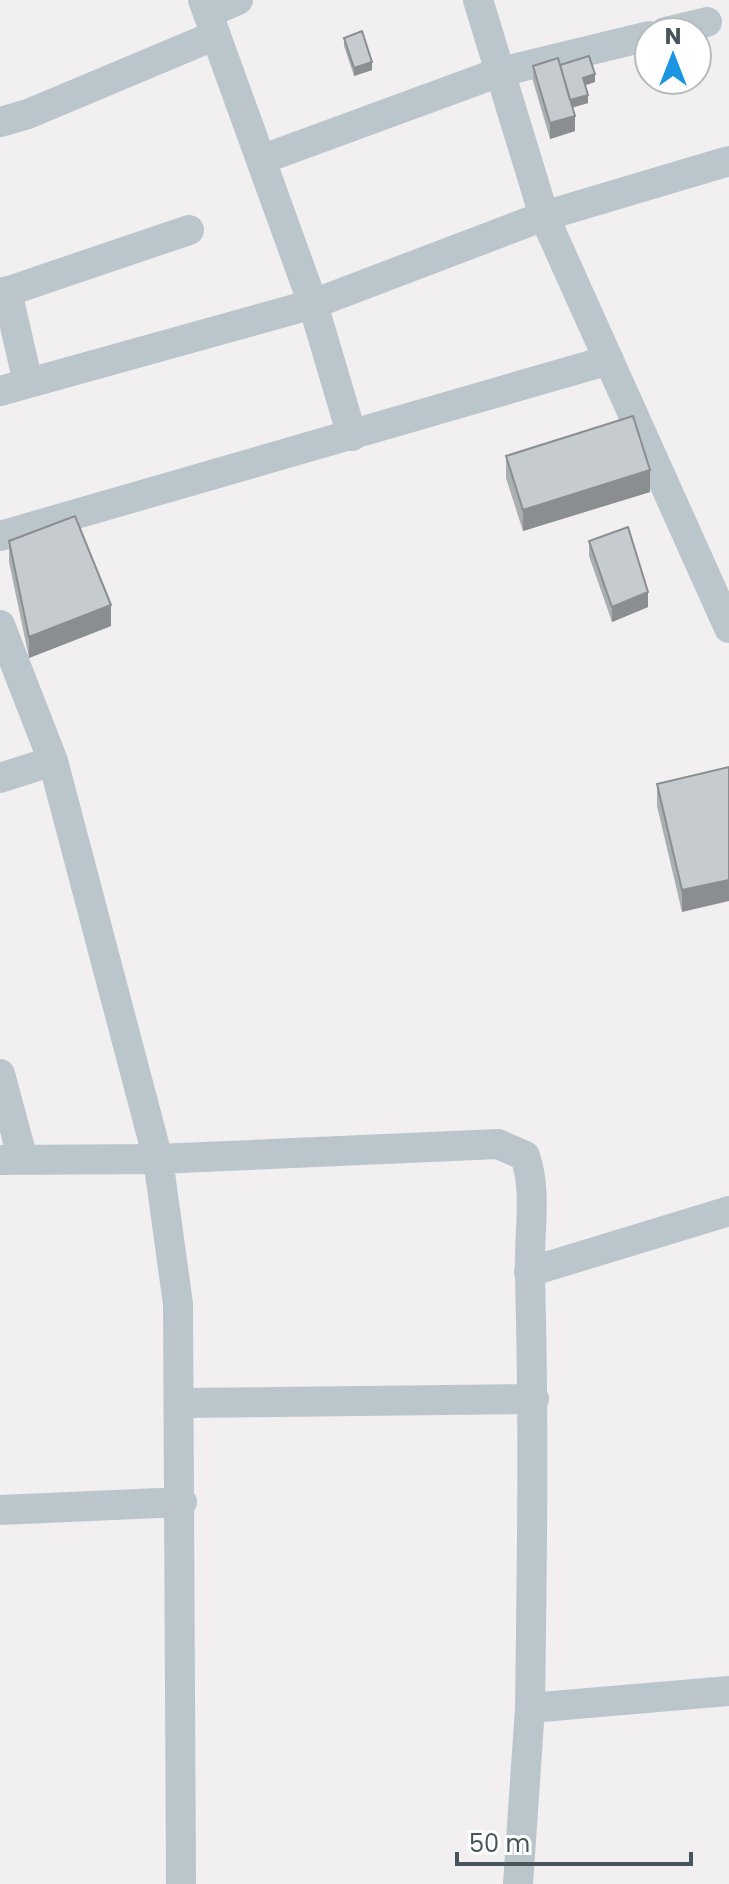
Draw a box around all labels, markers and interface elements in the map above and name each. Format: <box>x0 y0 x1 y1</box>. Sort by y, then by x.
north arrow <box>633 16 713 96</box>
text: N <box>665 21 681 52</box>
scale bar <box>457 1816 691 1866</box>
text: 50 m <box>469 1827 530 1860</box>

